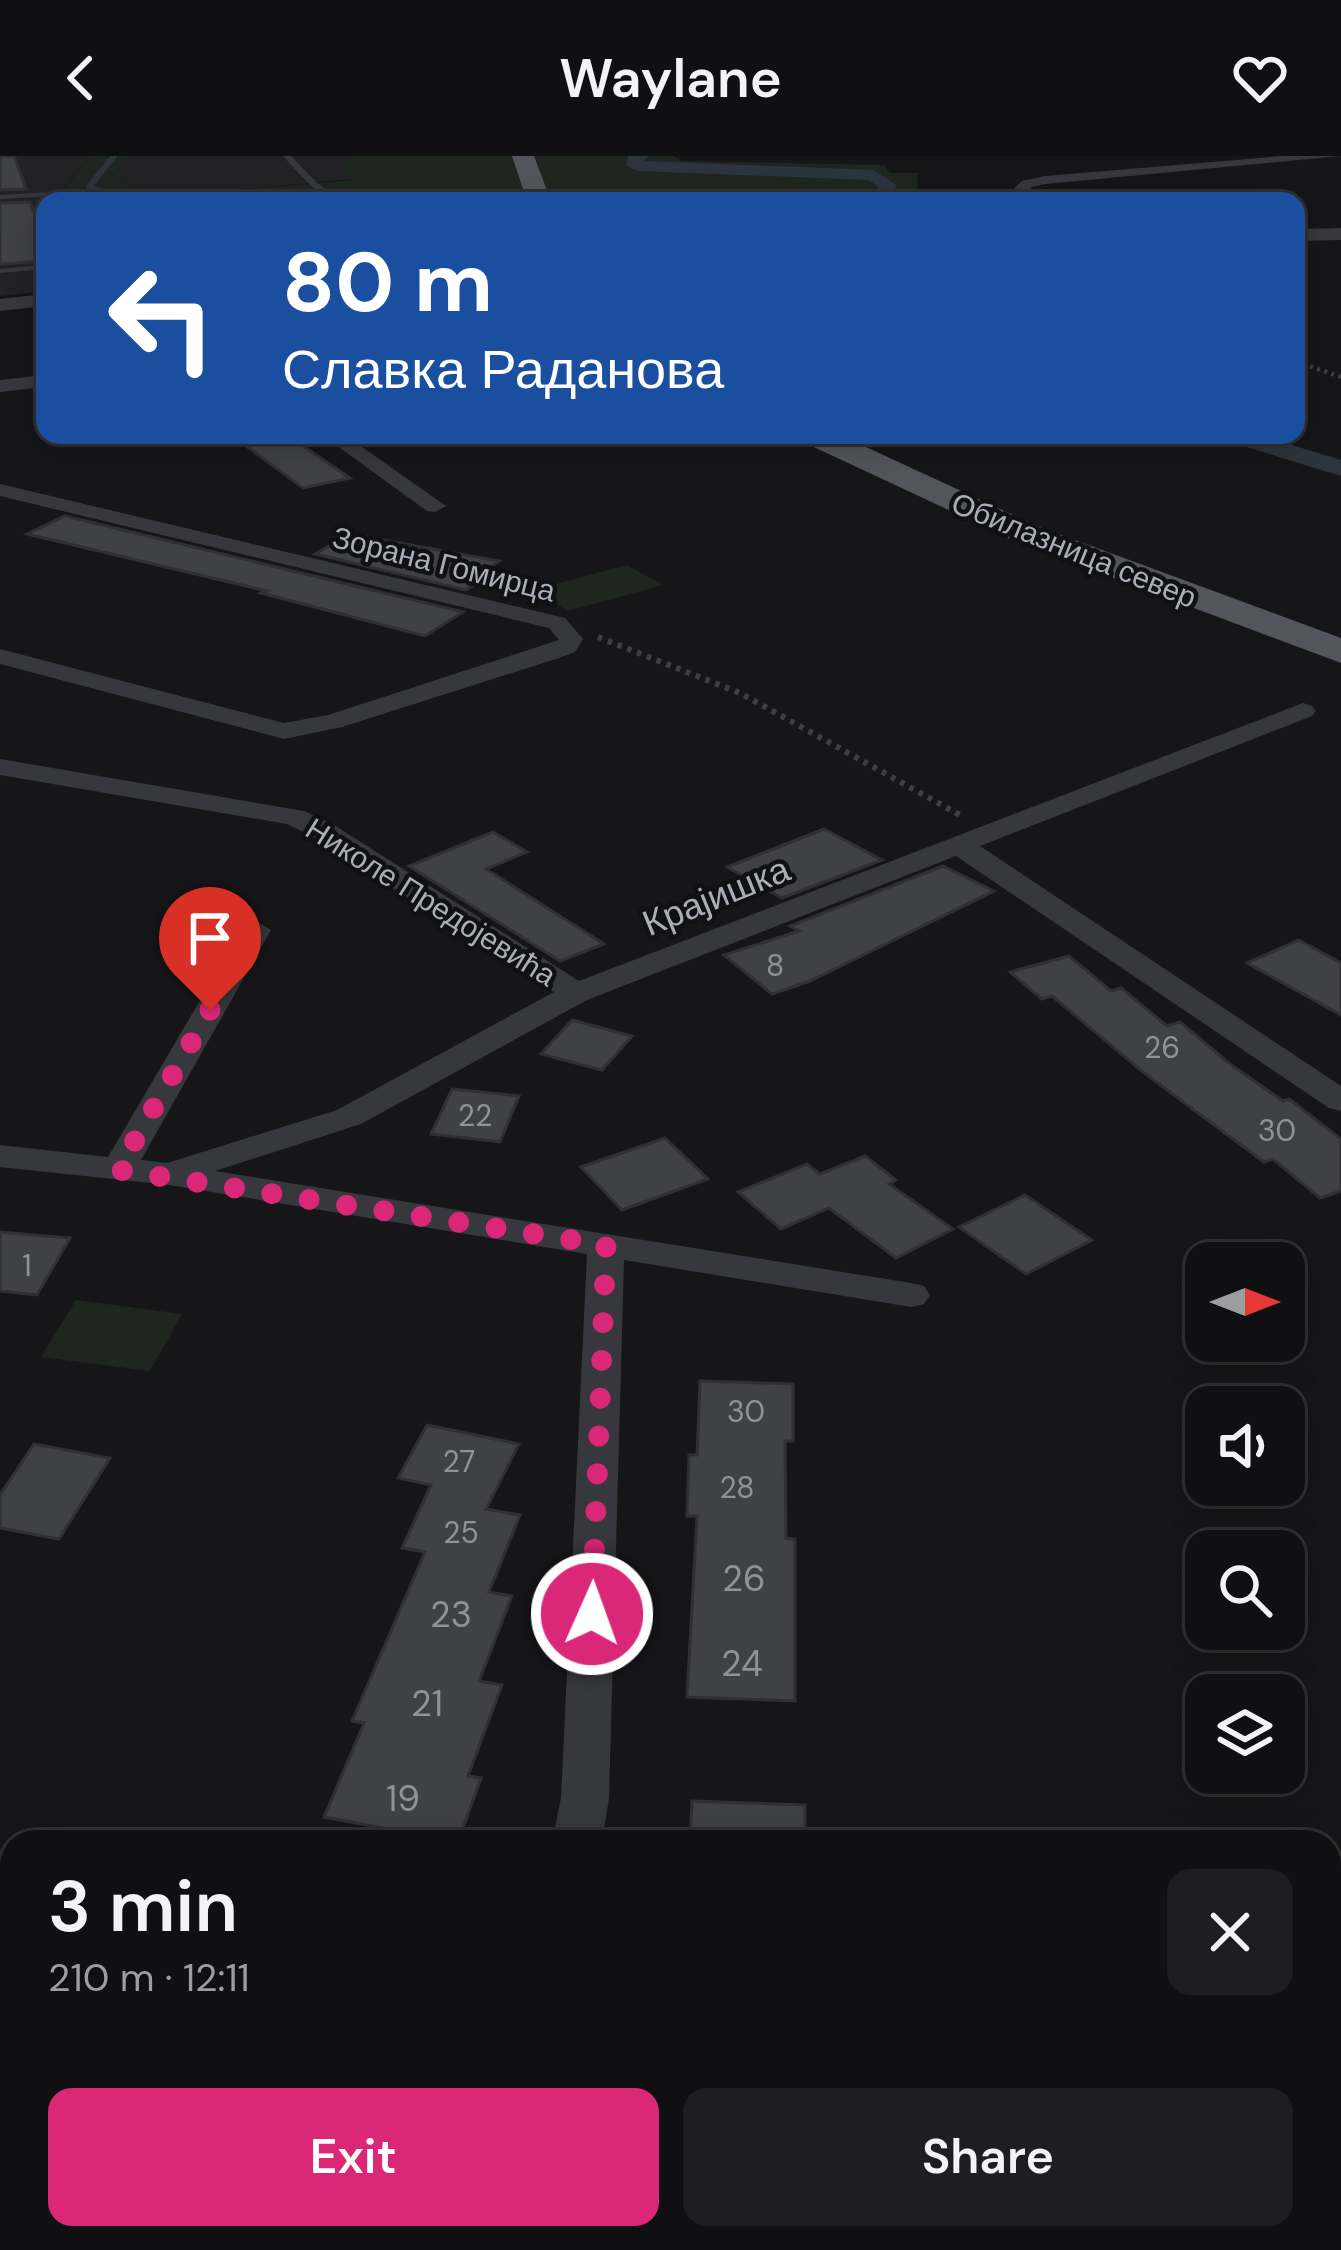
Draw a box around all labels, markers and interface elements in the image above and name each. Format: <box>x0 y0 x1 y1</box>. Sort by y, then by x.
text: Waylane <box>559 43 782 114</box>
icon: back <box>48 45 114 111</box>
icon: heart <box>1227 45 1293 111</box>
text: 80 m <box>282 228 493 337</box>
icon: left <box>84 240 240 396</box>
text: Славка Раданова <box>282 334 724 405</box>
street label: Обилазница север <box>946 483 1202 617</box>
street label: Зорана Гомирца <box>329 517 560 611</box>
street label: Николе Предојевића <box>299 809 564 995</box>
street label: Крајишка <box>636 845 797 947</box>
pin <box>159 887 261 1010</box>
icon: arrive <box>177 905 243 971</box>
house number: 8 <box>766 946 784 985</box>
house number: 26 <box>1144 1028 1180 1067</box>
house number: 22 <box>458 1096 492 1135</box>
house number: 30 <box>1258 1111 1296 1150</box>
north arrow <box>1185 1242 1305 1362</box>
map controls <box>1185 1242 1305 1794</box>
house number: 1 <box>22 1246 32 1285</box>
button: sound <box>1185 1386 1305 1506</box>
house number: 30 <box>727 1392 765 1431</box>
house number: 27 <box>443 1442 475 1481</box>
house number: 28 <box>719 1468 755 1507</box>
house number: 25 <box>443 1513 479 1552</box>
button: search <box>1185 1530 1305 1650</box>
position arrow <box>529 1551 655 1677</box>
house number: 26 <box>722 1555 766 1602</box>
house number: 23 <box>430 1591 472 1638</box>
house number: 24 <box>721 1640 763 1687</box>
button: layers <box>1185 1674 1305 1794</box>
house number: 21 <box>411 1680 443 1727</box>
house number: 19 <box>386 1775 420 1822</box>
text: 3 min <box>48 1860 238 1953</box>
button: close <box>1167 1869 1293 1995</box>
text: 210 m · 12:11 <box>48 1952 250 2003</box>
button: Exit <box>48 2088 659 2226</box>
button: Share <box>683 2088 1293 2226</box>

